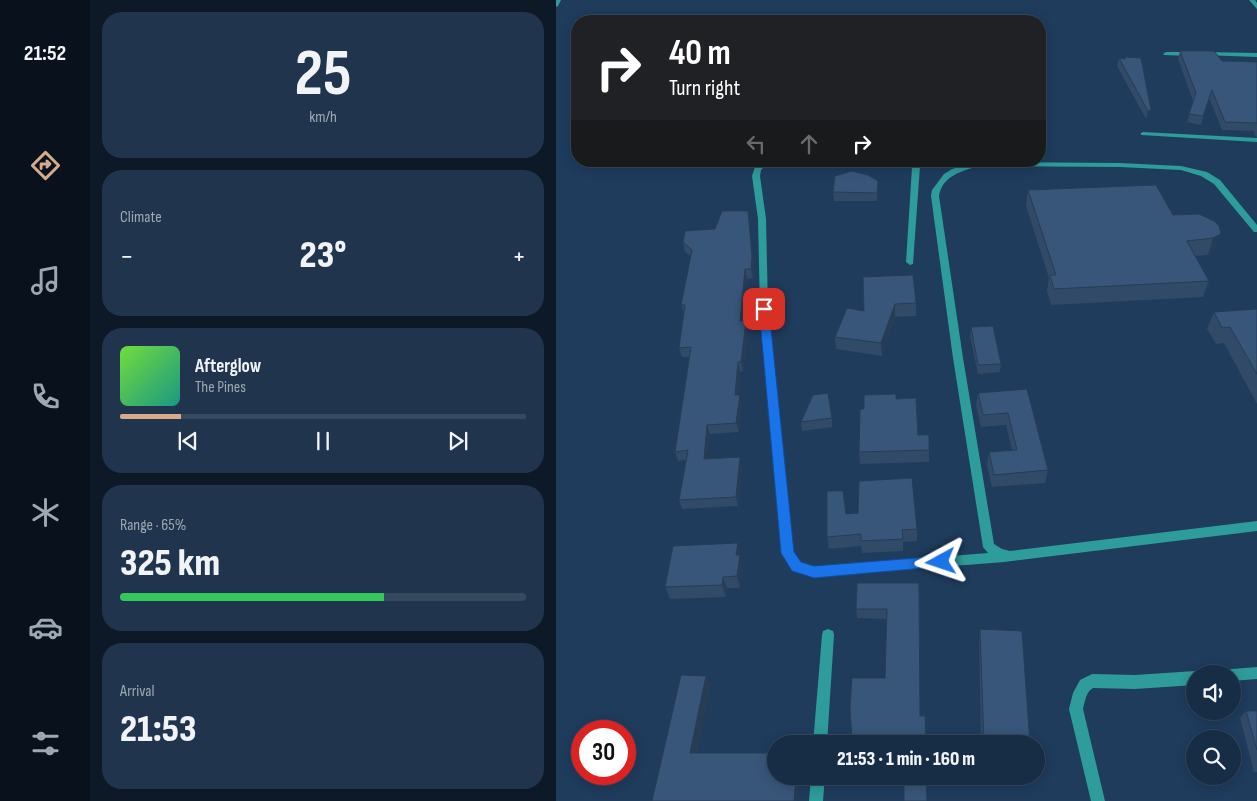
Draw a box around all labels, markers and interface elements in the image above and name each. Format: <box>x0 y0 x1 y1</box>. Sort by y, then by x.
text: 40 m <box>669 32 731 75</box>
icon: right <box>586 35 651 100</box>
text: 25 <box>294 36 352 114</box>
text: 21:52 <box>24 40 66 67</box>
text: Turn right <box>669 75 740 102</box>
text: km/h <box>309 108 337 127</box>
icon: left <box>742 130 770 158</box>
icon: ahead <box>795 130 823 158</box>
icon: right <box>848 130 876 158</box>
icon: directions <box>28 148 63 183</box>
text: Climate <box>120 208 162 227</box>
text: 23° <box>300 233 346 278</box>
text: − <box>120 240 134 273</box>
text: + <box>512 240 526 273</box>
icon: music <box>28 263 63 298</box>
pin <box>743 288 785 330</box>
icon: arrive <box>750 295 778 323</box>
text: Afterglow <box>195 355 261 378</box>
text: The Pines <box>195 378 246 397</box>
icon: phone <box>28 379 63 414</box>
icon: previous <box>174 427 202 455</box>
icon: pause <box>309 427 337 455</box>
icon: next <box>444 427 472 455</box>
icon: climate <box>28 495 63 530</box>
text: Range · 65% <box>120 516 186 535</box>
position arrow <box>914 535 966 587</box>
text: 325 km <box>120 541 220 586</box>
icon: car <box>28 610 63 645</box>
map controls <box>1186 665 1241 785</box>
button: sound <box>1186 665 1241 720</box>
text: Arrival <box>120 682 154 701</box>
text: 21:53 <box>120 707 197 752</box>
speed limit sign: 30 <box>571 720 636 785</box>
icon: filters <box>28 726 63 761</box>
button: search <box>1186 730 1241 785</box>
text: 21:53 · 1 min · 160 m <box>837 748 975 771</box>

